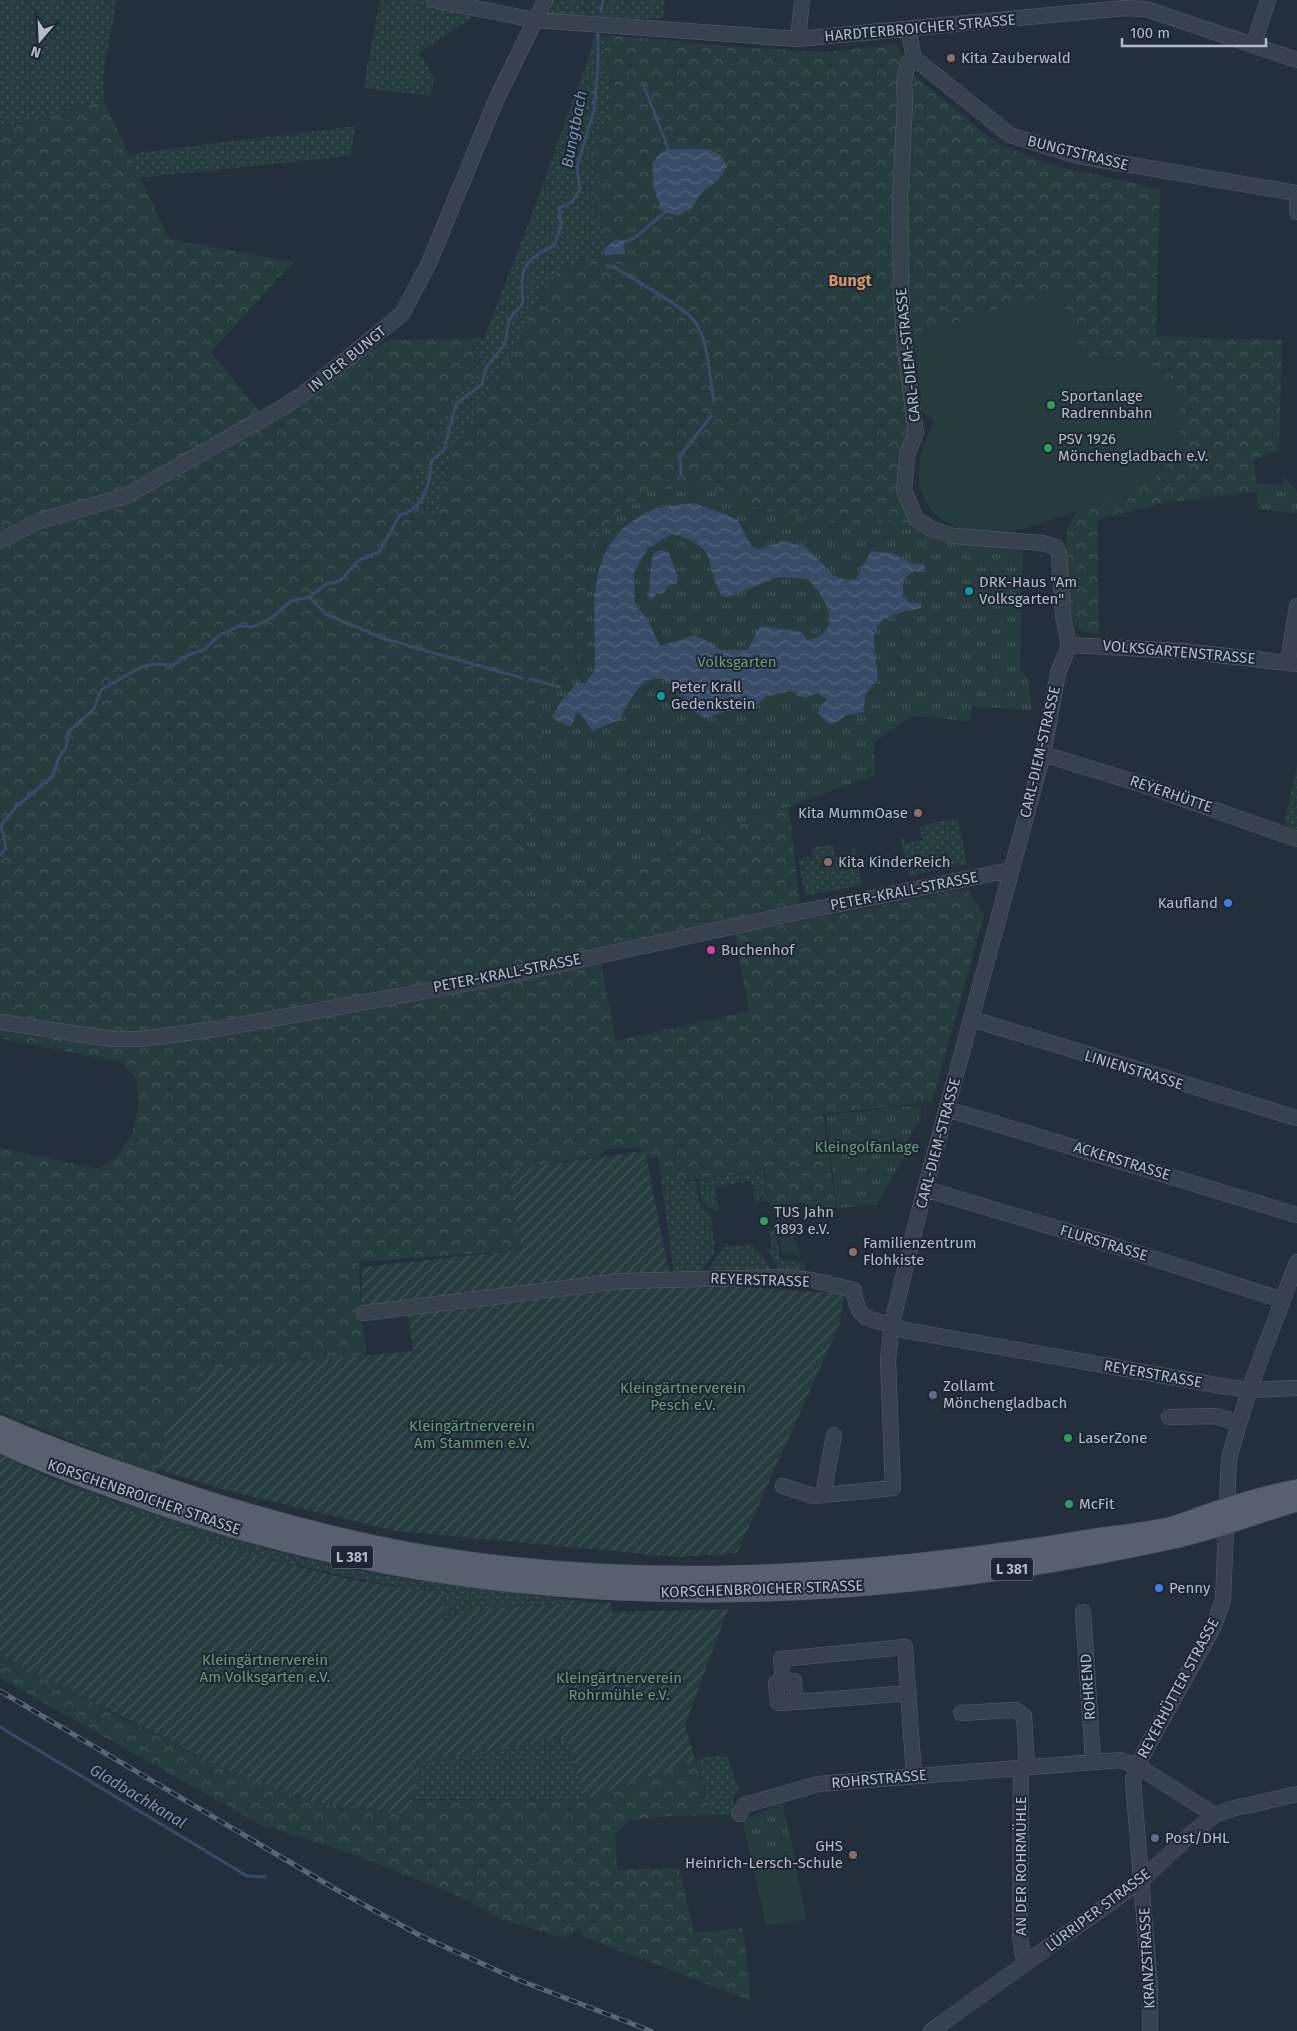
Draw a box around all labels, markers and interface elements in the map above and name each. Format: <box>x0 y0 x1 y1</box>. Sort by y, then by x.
street label: HARDTERBROICHER STRASSE <box>824 11 1016 45</box>
north arrow <box>15 15 65 65</box>
scale bar <box>1122 15 1266 47</box>
text: 100 m <box>1130 24 1170 42</box>
text: N <box>29 42 43 61</box>
place label: Kita Zauberwald <box>961 49 1071 67</box>
marker: Kita Zauberwald <box>945 52 957 64</box>
water label: Bungtbach <box>557 89 591 169</box>
street label: BUNGTSTRASSE <box>1026 132 1130 174</box>
district label: Bungt <box>828 271 872 290</box>
street label: CARL-DIEM-STRASSE <box>892 287 924 423</box>
street label: IN DER BUNGT <box>304 322 390 396</box>
place label: Sportanlage Radrennbahn <box>1061 387 1153 422</box>
marker: Sportanlage Radrennbahn <box>1045 399 1057 411</box>
place label: PSV 1926 Mönchengladbach e.V. <box>1058 430 1208 465</box>
marker: PSV 1926 Mönchengladbach e.V. <box>1042 442 1054 454</box>
place label: DRK-Haus "Am Volksgarten" <box>979 573 1077 608</box>
marker: DRK-Haus "Am Volksgarten" <box>963 585 975 597</box>
street label: VOLKSGARTENSTRASSE <box>1102 636 1256 668</box>
park label: Volksgarten <box>697 653 777 671</box>
place label: Peter Krall Gedenkstein <box>671 678 756 713</box>
street label: CARL-DIEM-STRASSE <box>1016 684 1064 820</box>
marker: Peter Krall Gedenkstein <box>655 690 667 702</box>
street label: REYERHÜTTE <box>1127 771 1215 817</box>
place label: Kita MummOase <box>798 804 908 822</box>
marker: Kita MummOase <box>912 807 924 819</box>
place label: Kita KinderReich <box>838 853 951 871</box>
marker: Kita KinderReich <box>822 856 834 868</box>
street label: PETER-KRALL-STRASSE <box>829 868 979 914</box>
place label: Kaufland <box>1158 894 1218 912</box>
marker: Kaufland <box>1222 897 1234 909</box>
place label: Buchenhof <box>721 941 795 959</box>
marker: Buchenhof <box>705 944 717 956</box>
street label: PETER-KRALL-STRASSE <box>432 950 582 996</box>
street label: LINIENSTRASSE <box>1082 1046 1186 1094</box>
street label: CARL-DIEM-STRASSE <box>912 1076 964 1210</box>
park label: Kleingolfanlage <box>815 1138 919 1156</box>
street label: ACKERSTRASSE <box>1071 1138 1173 1184</box>
place label: TUS Jahn 1893 e.V. <box>774 1203 834 1238</box>
marker: TUS Jahn 1893 e.V. <box>758 1215 770 1227</box>
street label: FLURSTRASSE <box>1058 1221 1150 1265</box>
place label: Familienzentrum Flohkiste <box>863 1234 977 1269</box>
marker: Familienzentrum Flohkiste <box>847 1246 859 1258</box>
street label: REYERSTRASSE <box>710 1269 810 1291</box>
street label: REYERSTRASSE <box>1102 1356 1204 1392</box>
place label: Zollamt Mönchengladbach <box>943 1377 1067 1412</box>
park label: Kleingärtnerverein Pesch e.V. <box>620 1379 746 1414</box>
marker: Zollamt Mönchengladbach <box>927 1389 939 1401</box>
park label: Kleingärtnerverein Am Stammen e.V. <box>409 1417 535 1452</box>
place label: LaserZone <box>1078 1429 1148 1447</box>
marker: LaserZone <box>1062 1432 1074 1444</box>
street label: KORSCHENBROICHER STRASSE <box>45 1455 243 1539</box>
place label: McFit <box>1079 1495 1115 1513</box>
marker: McFit <box>1063 1498 1075 1510</box>
road number: L 381 <box>331 1545 373 1568</box>
road number: L 381 <box>991 1558 1033 1580</box>
street label: KORSCHENBROICHER STRASSE <box>660 1576 864 1602</box>
place label: Penny <box>1169 1579 1211 1597</box>
marker: Penny <box>1153 1582 1165 1594</box>
street label: REYERHÜTTER STRASSE <box>1133 1615 1223 1761</box>
park label: Kleingärtnerverein Am Volksgarten e.V. <box>200 1651 330 1686</box>
street label: ROHREND <box>1077 1653 1099 1721</box>
park label: Kleingärtnerverein Rohrmühle e.V. <box>556 1669 682 1704</box>
water label: Gladbachkanal <box>86 1760 190 1832</box>
street label: ROHRSTRASSE <box>830 1766 928 1792</box>
street label: AN DER ROHRMÜHLE <box>1012 1796 1030 1936</box>
place label: Post/DHL <box>1165 1829 1230 1847</box>
marker: Post/DHL <box>1149 1832 1161 1844</box>
place label: GHS Heinrich-Lersch-Schule <box>685 1837 843 1872</box>
marker: GHS Heinrich-Lersch-Schule <box>847 1849 859 1861</box>
street label: LÜRRIPER STRASSE <box>1042 1865 1154 1955</box>
street label: KRANZSTRASSE <box>1135 1907 1159 2009</box>

